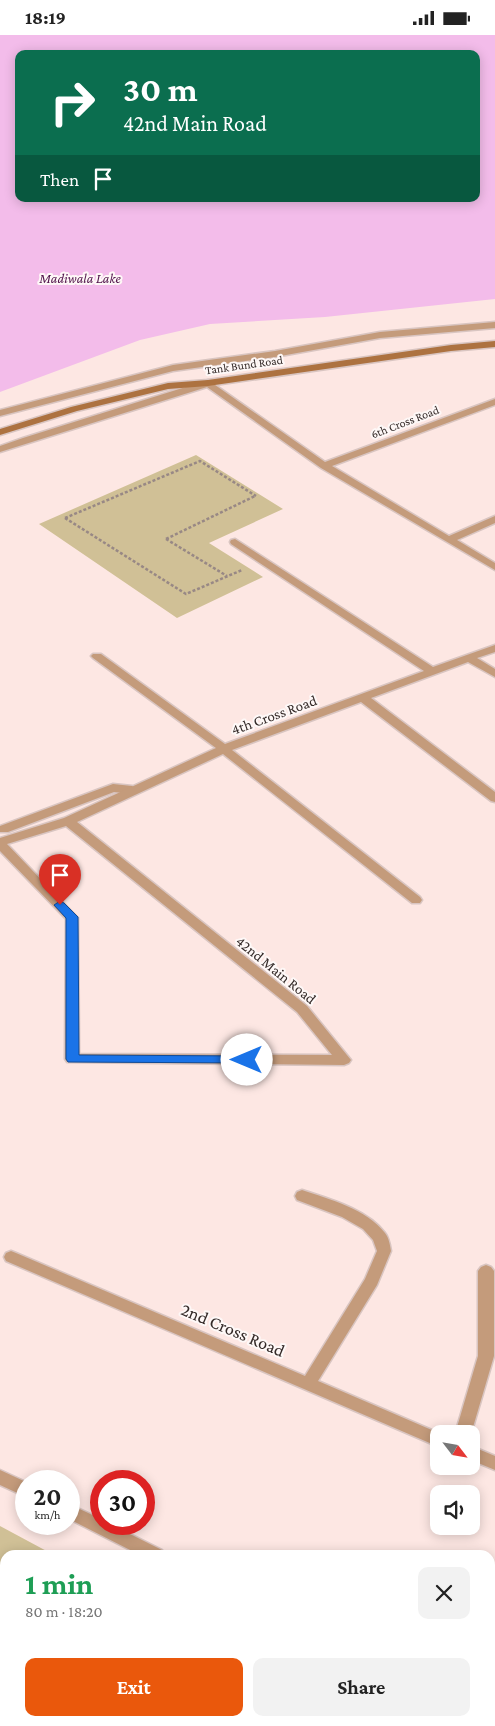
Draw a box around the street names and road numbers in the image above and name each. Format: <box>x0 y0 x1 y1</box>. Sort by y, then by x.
street label: Tank Bund Road <box>204 353 284 377</box>
street label: 6th Cross Road <box>369 402 442 441</box>
street label: 4th Cross Road <box>229 692 319 738</box>
street label: 42nd Main Road <box>233 933 319 1007</box>
street label: 2nd Cross Road <box>178 1299 288 1361</box>

